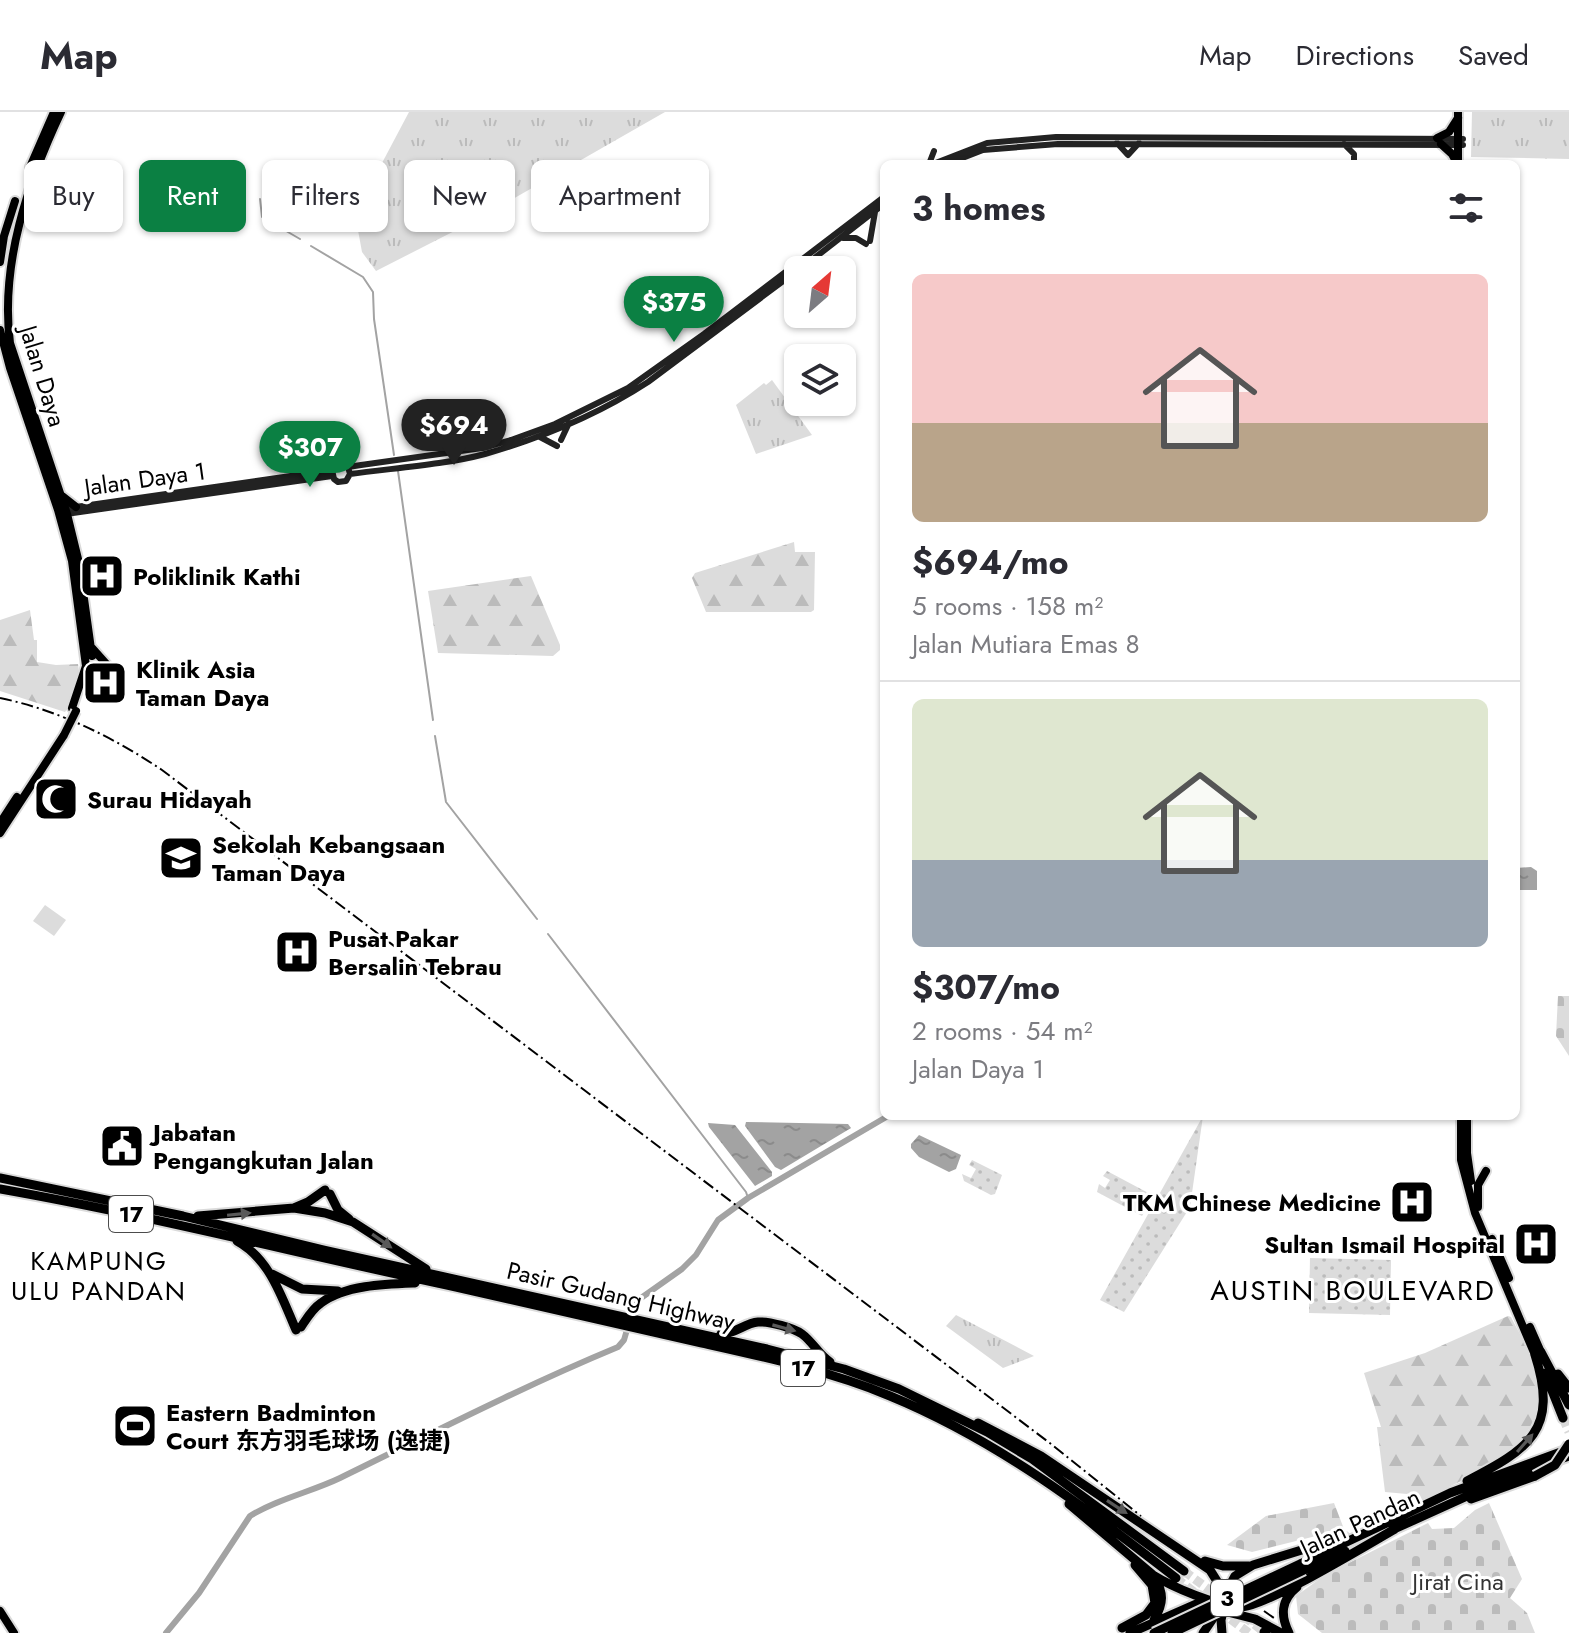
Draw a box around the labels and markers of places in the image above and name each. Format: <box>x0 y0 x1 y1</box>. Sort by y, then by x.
pin: $375 <box>627 276 721 344</box>
pin: $694 <box>407 399 501 467</box>
pin: $307 <box>263 421 357 489</box>
hospital icon: Poliklinik Kathi <box>78 552 126 600</box>
place label: Poliklinik Kathi <box>133 559 301 594</box>
place label: Klinik Asia Taman Daya <box>136 652 269 715</box>
hospital icon: Klinik Asia Taman Daya <box>81 659 129 707</box>
mosque icon: Surau Hidayah <box>32 775 80 823</box>
place label: Surau Hidayah <box>87 782 252 817</box>
place label: Sekolah Kebangsaan Taman Daya <box>212 827 445 890</box>
school or university icon: Sekolah Kebangsaan Taman Daya <box>157 834 205 882</box>
place label: Pusat Pakar Bersalin Tebrau <box>328 921 502 984</box>
hospital icon: Pusat Pakar Bersalin Tebrau <box>273 928 321 976</box>
place label: Jabatan Pengangkutan Jalan <box>149 1115 374 1178</box>
public building icon: Jabatan Pengangkutan Jalan <box>98 1122 146 1170</box>
hospital icon: TKM Chinese Medicine <box>1388 1178 1436 1226</box>
place label: TKM Chinese Medicine <box>1123 1185 1381 1220</box>
hospital icon: Sultan Ismail Hospital <box>1512 1220 1560 1268</box>
place label: Sultan Ismail Hospital <box>1264 1227 1505 1262</box>
place label: Eastern Badminton Court 东方羽毛球场 (逸捷) <box>166 1395 451 1458</box>
sports icon: Eastern Badminton Court 东方羽毛球场 (逸捷) <box>111 1402 159 1450</box>

